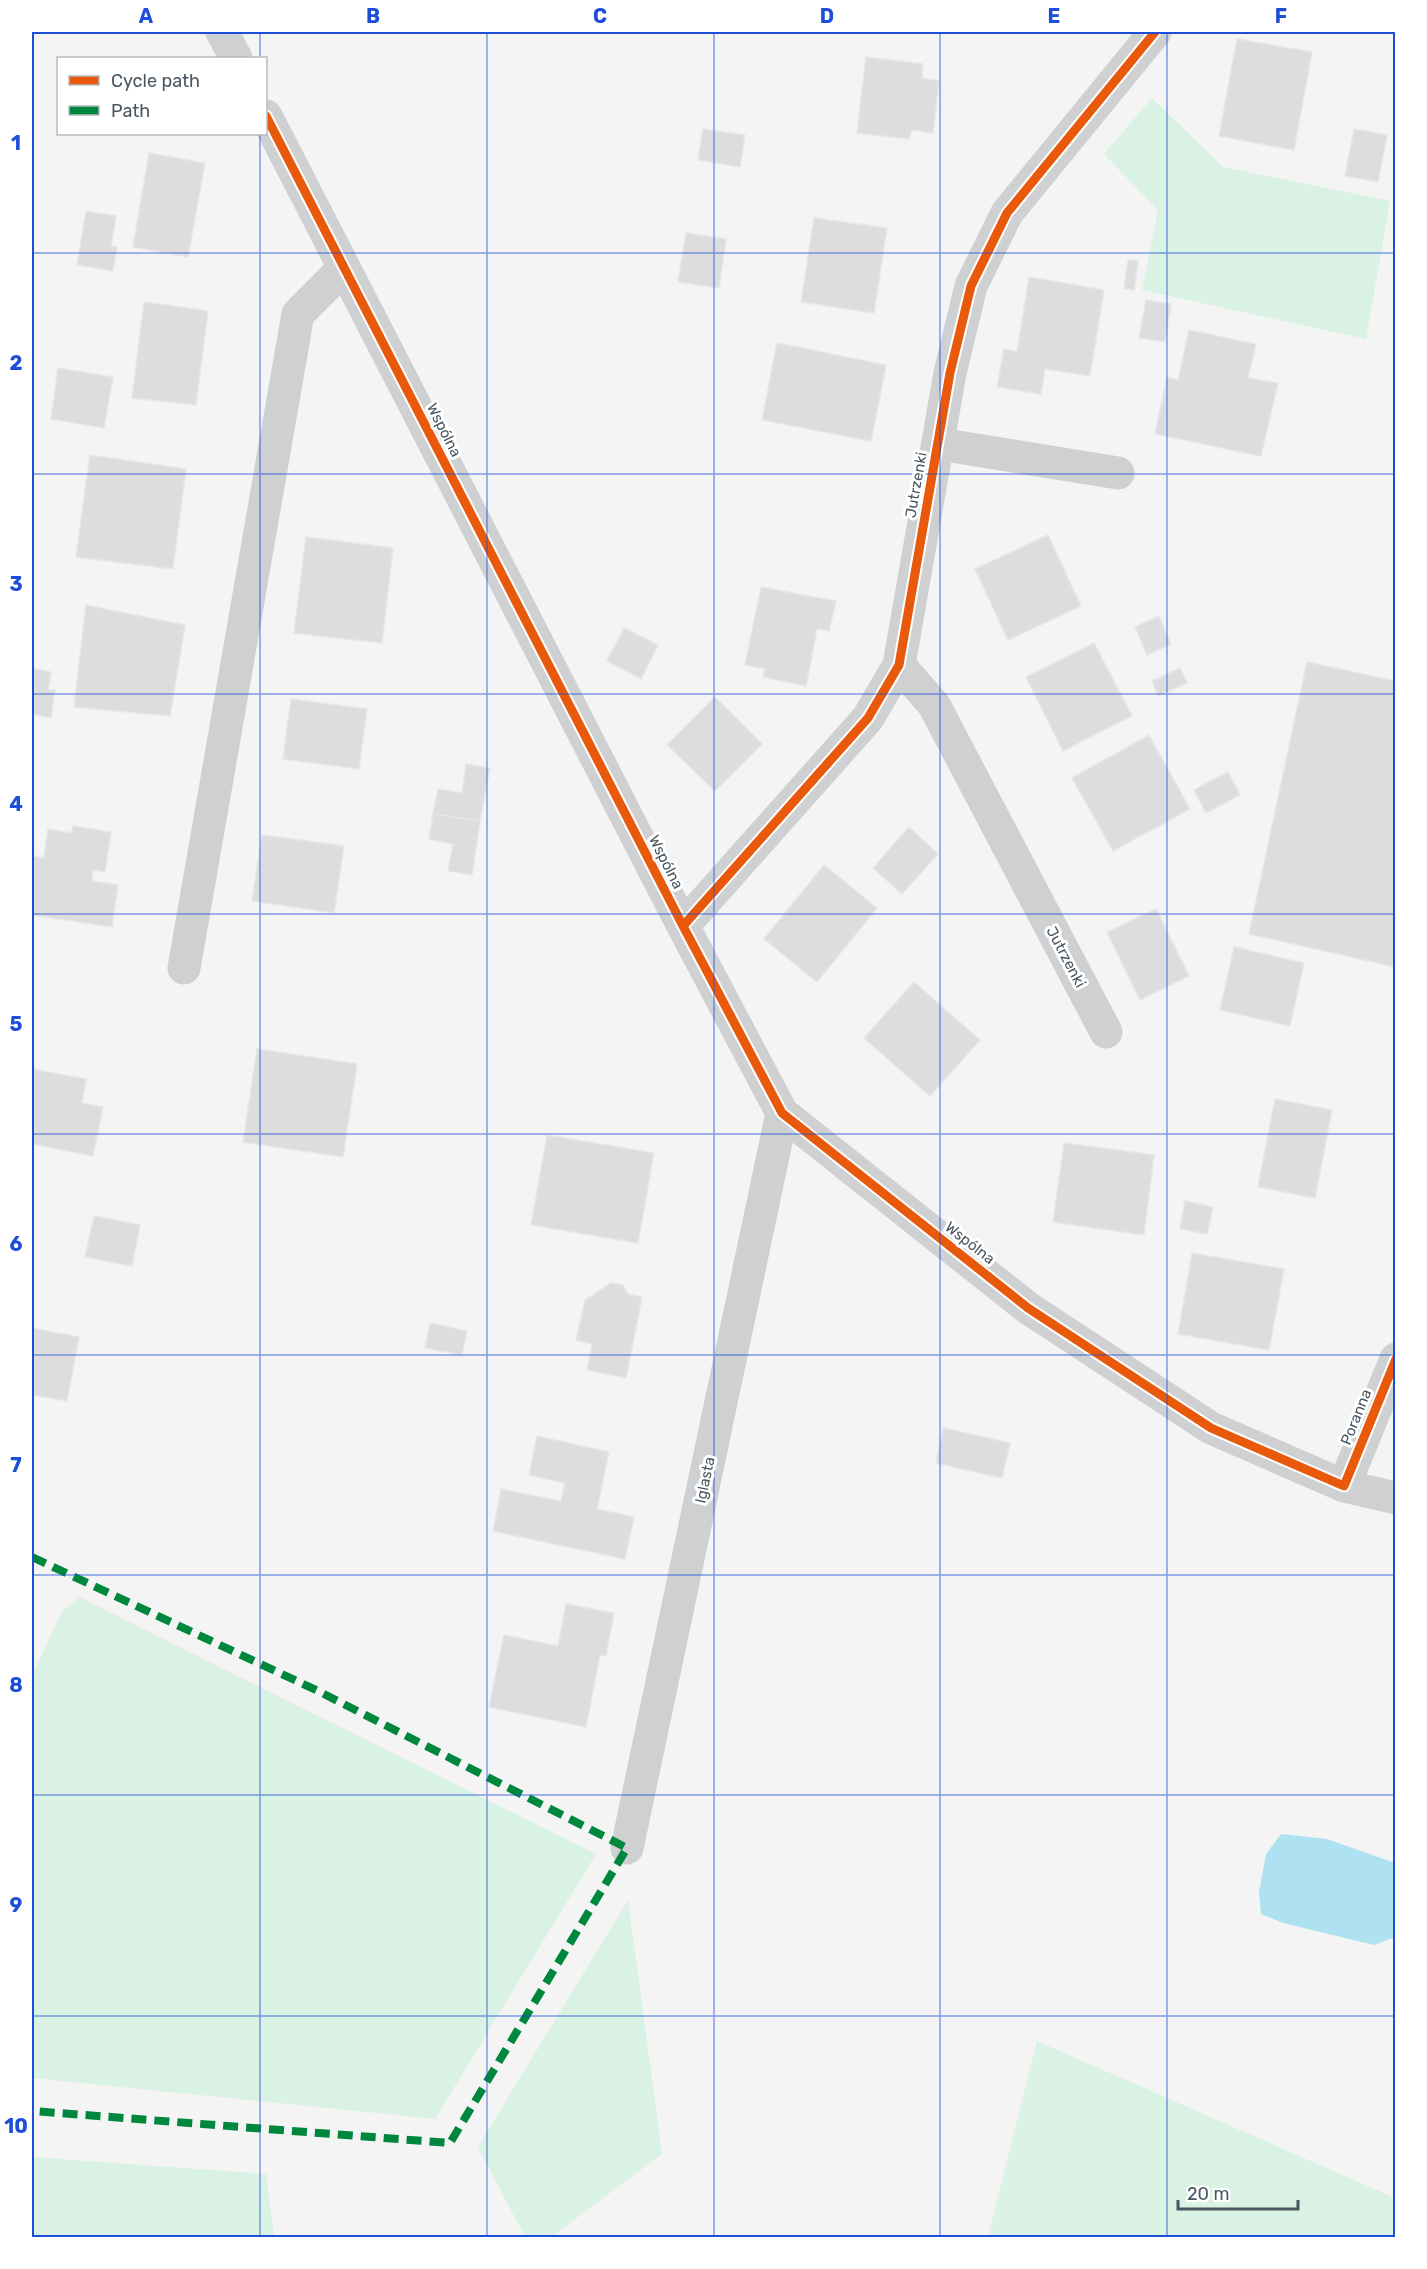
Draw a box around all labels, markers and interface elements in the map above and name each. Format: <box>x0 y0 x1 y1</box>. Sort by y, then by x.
text: A <box>139 4 154 28</box>
text: B <box>366 4 380 28</box>
text: C <box>593 4 607 28</box>
text: D <box>820 4 834 28</box>
text: E <box>1048 4 1060 28</box>
text: F <box>1275 4 1287 28</box>
legend <box>57 57 267 135</box>
text: Cycle path <box>111 70 200 92</box>
text: Path <box>111 100 150 122</box>
text: 1 <box>11 131 21 155</box>
text: 2 <box>10 351 23 375</box>
street label: Wspólna <box>423 400 465 460</box>
street label: Jutrzenki <box>901 451 931 519</box>
text: 3 <box>9 572 23 596</box>
text: 4 <box>9 792 23 816</box>
street label: Wspólna <box>645 832 687 892</box>
street label: Jutrzenki <box>1042 923 1090 991</box>
text: 5 <box>10 1012 23 1036</box>
street label: Wspólna <box>942 1218 998 1268</box>
text: 6 <box>9 1232 23 1256</box>
street label: Poranna <box>1337 1387 1375 1447</box>
text: 7 <box>10 1453 22 1477</box>
street label: Iglasta <box>691 1455 719 1505</box>
text: 8 <box>9 1673 23 1697</box>
text: 9 <box>10 1893 23 1917</box>
text: 10 <box>4 2114 28 2138</box>
scale bar <box>1178 2173 1298 2211</box>
text: 20 m <box>1187 2183 1229 2205</box>

